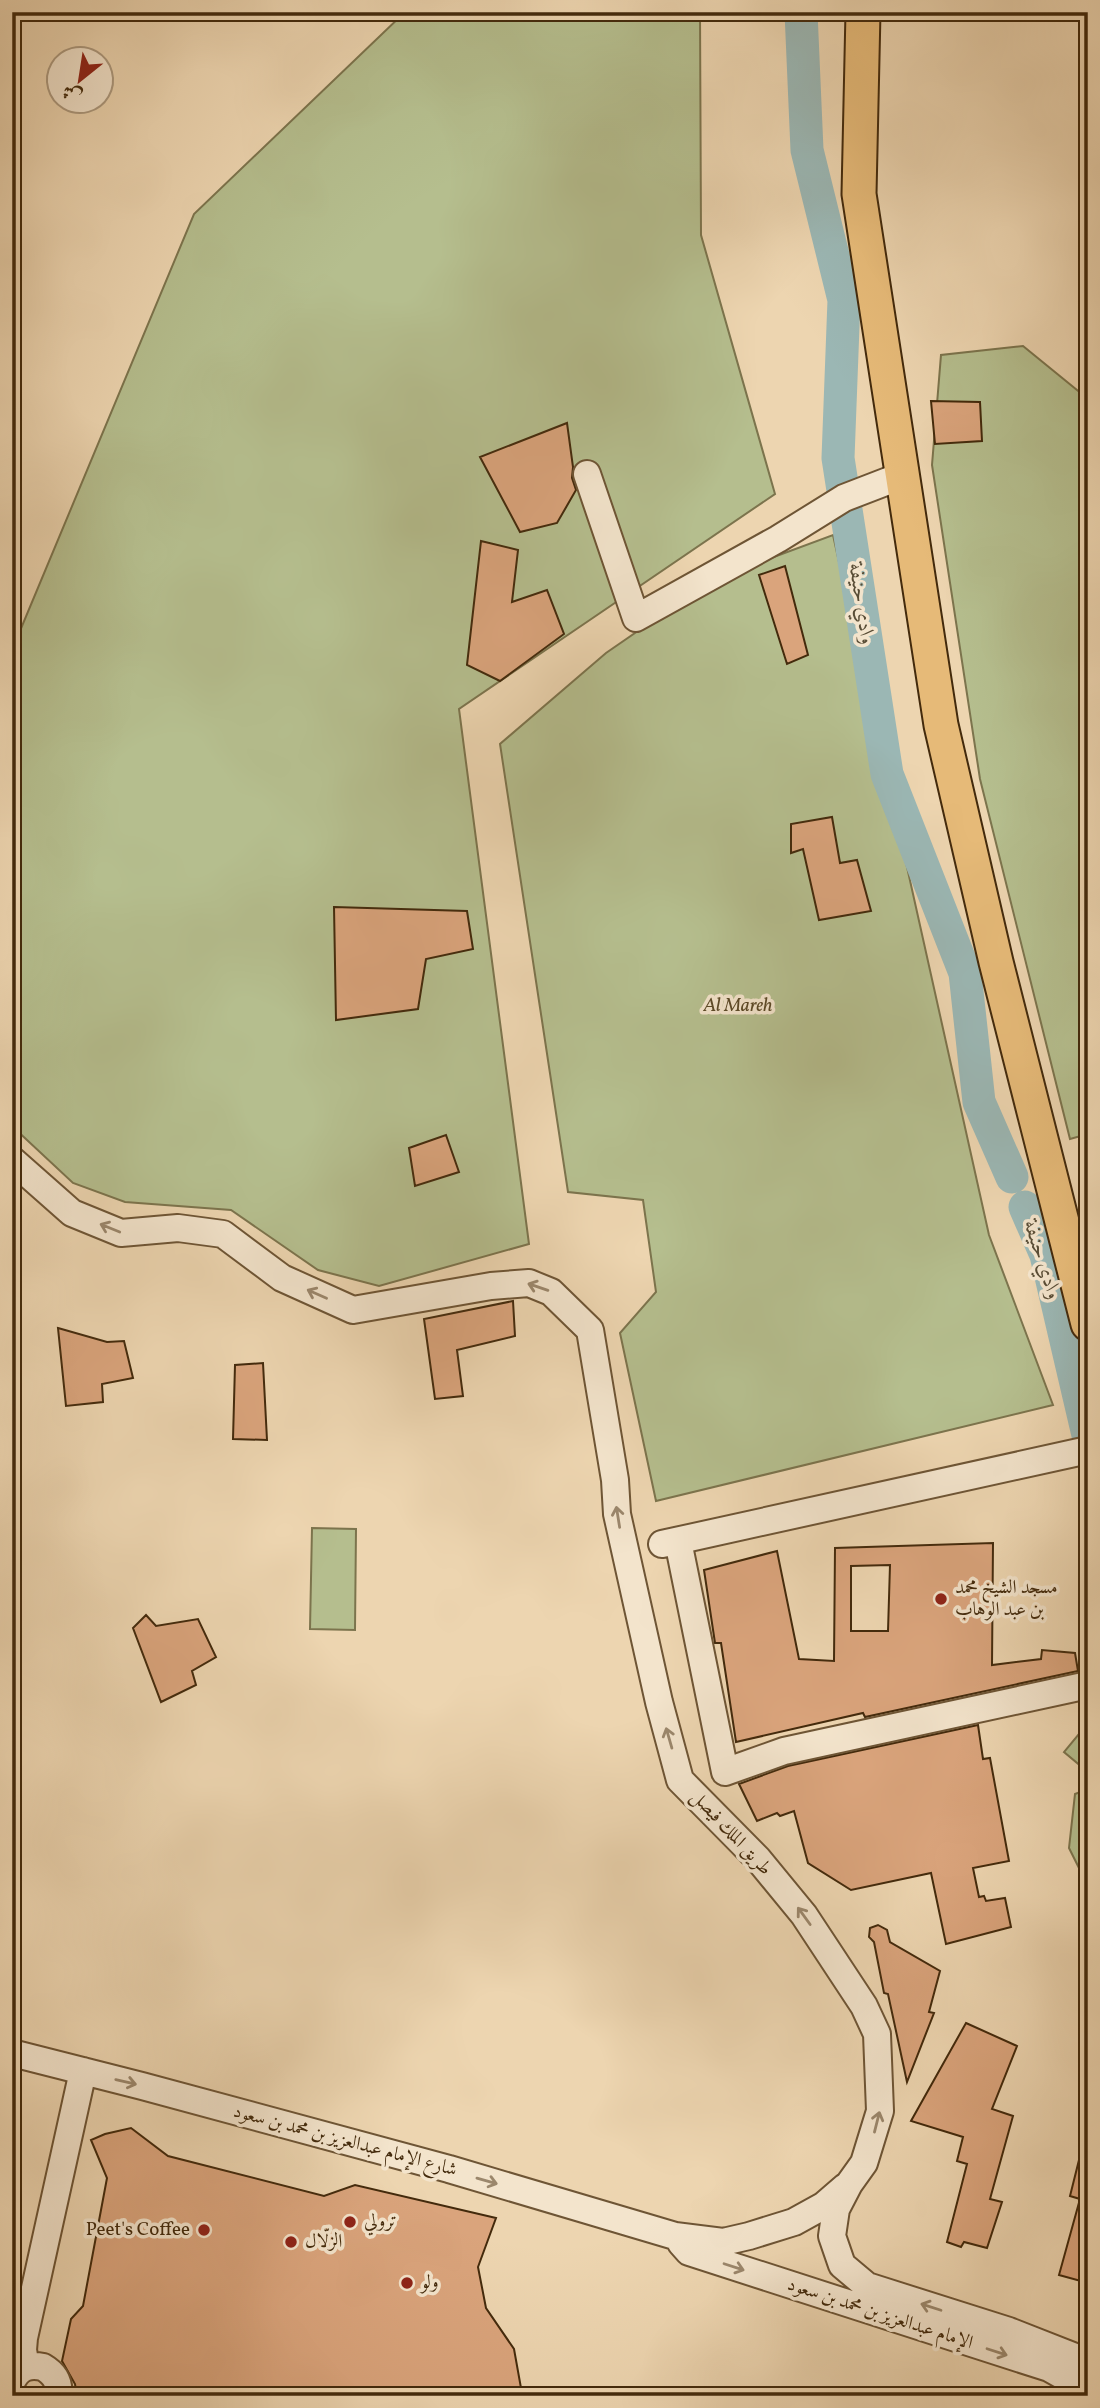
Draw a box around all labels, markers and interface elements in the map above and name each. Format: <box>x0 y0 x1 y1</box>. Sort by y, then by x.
north arrow <box>46 46 116 116</box>
text: ش <box>58 77 87 109</box>
water label: وادي حنيفة <box>840 559 882 647</box>
park label: Al Mareh <box>702 993 773 1019</box>
water label: وادي حنيفة <box>1015 1215 1068 1304</box>
one-way arrow <box>99 1221 121 1234</box>
one-way arrow <box>528 1280 550 1292</box>
one-way arrow <box>307 1287 328 1300</box>
one-way arrow <box>611 1506 624 1529</box>
place label: مسجد الشيخ محمد بن عبد الوهاب <box>955 1575 1058 1623</box>
marker: مسجد الشيخ محمد بن عبد الوهاب <box>933 1591 949 1607</box>
one-way arrow <box>662 1728 675 1750</box>
street label: طريق الملك فيصل <box>684 1784 778 1882</box>
one-way arrow <box>797 1907 811 1926</box>
one-way arrow <box>114 2076 137 2089</box>
street label: شارع الإمام عبدالعزيز بن محمد بن سعود <box>230 2099 460 2185</box>
one-way arrow <box>871 2111 884 2134</box>
one-way arrow <box>476 2175 498 2188</box>
place label: ترولي <box>364 2209 397 2236</box>
marker: ترولي <box>342 2214 358 2230</box>
place label: Peet's Coffee <box>86 2217 190 2243</box>
marker: Peet's Coffee <box>196 2222 212 2238</box>
place label: الزلّال <box>305 2228 342 2255</box>
marker: الزلّال <box>283 2234 299 2250</box>
one-way arrow <box>723 2261 745 2274</box>
place label: ولو <box>419 2270 438 2296</box>
street label: الإمام عبدالعزيز بن محمد بن سعود <box>783 2272 976 2358</box>
marker: ولو <box>399 2275 415 2291</box>
one-way arrow <box>920 2299 942 2312</box>
one-way arrow <box>986 2346 1008 2359</box>

